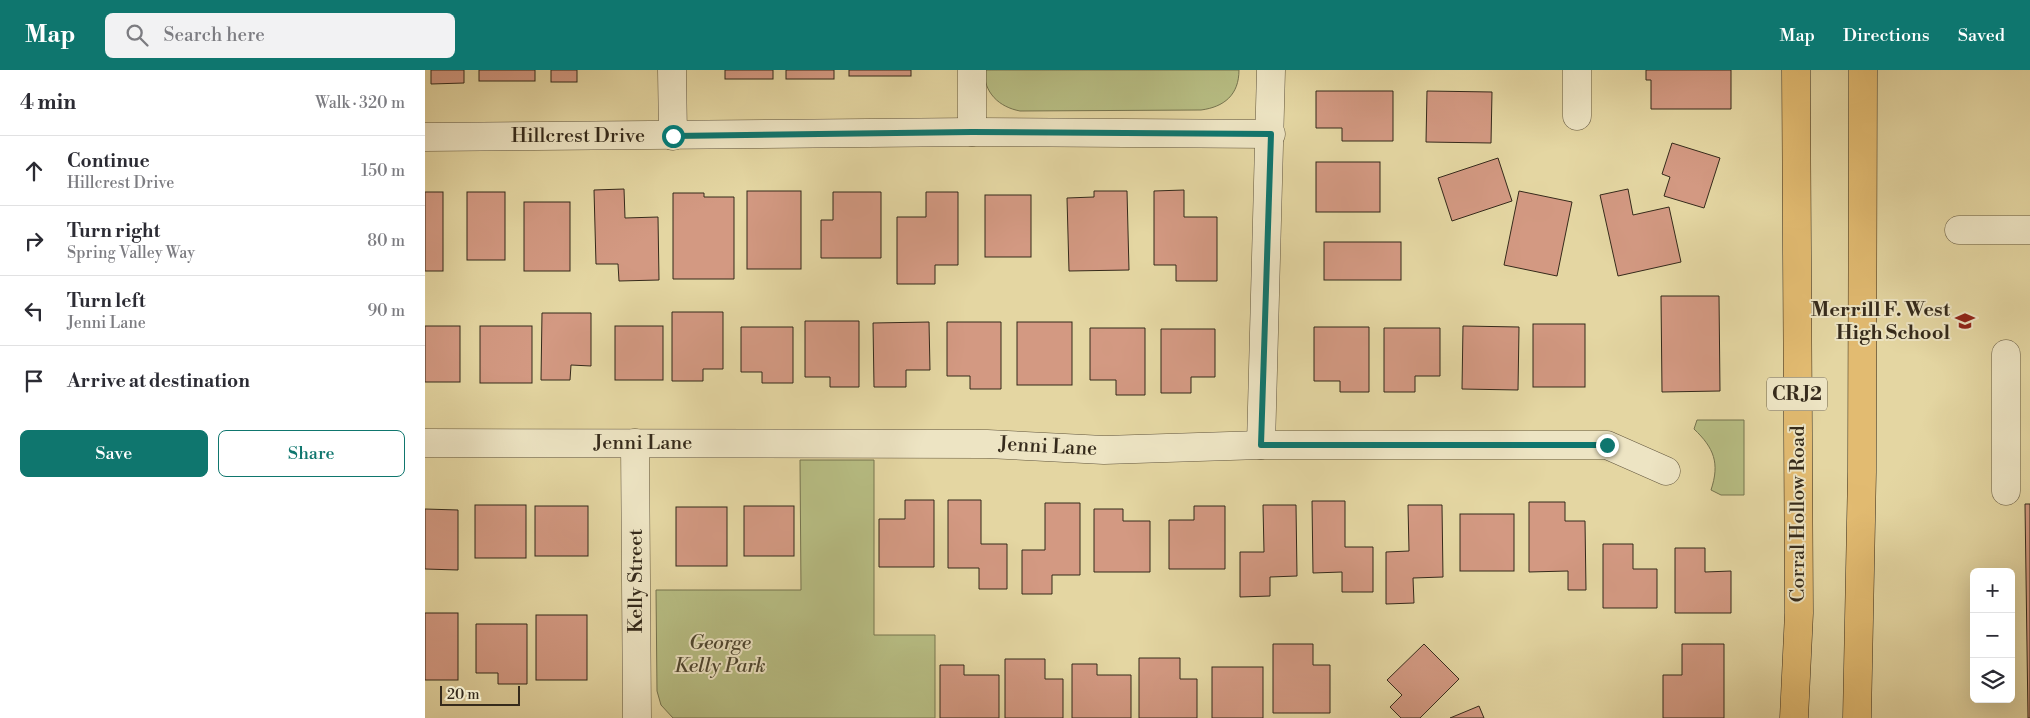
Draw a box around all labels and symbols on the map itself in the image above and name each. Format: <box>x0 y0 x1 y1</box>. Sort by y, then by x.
street label: Hillcrest Drive <box>511 124 645 149</box>
route start <box>662 125 685 148</box>
place label: Merrill F. West High School <box>1811 298 1951 346</box>
school or university icon: Merrill F. West High School <box>1954 310 1976 332</box>
road number: CR J2 <box>1767 378 1827 410</box>
street label: Corral Hollow Road <box>1786 425 1811 602</box>
street label: Jenni Lane <box>593 431 692 456</box>
street label: Jenni Lane <box>997 432 1098 462</box>
route end <box>1596 434 1619 457</box>
street label: Kelly Street <box>624 529 649 633</box>
park label: George Kelly Park <box>674 631 766 679</box>
scale bar <box>440 683 520 706</box>

